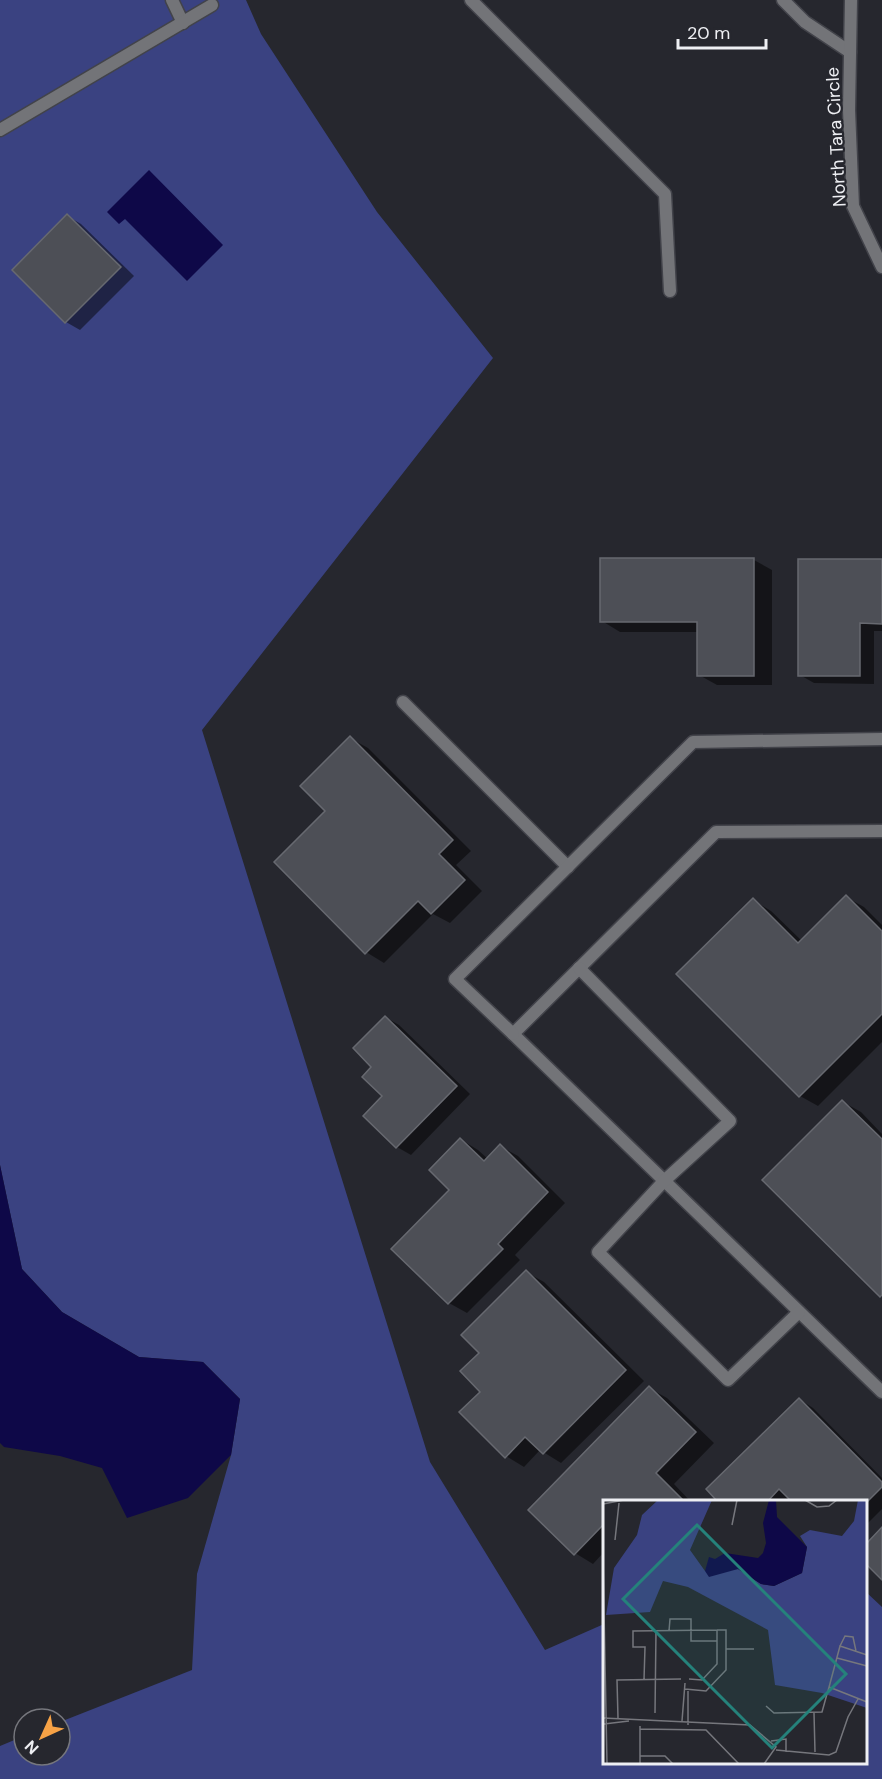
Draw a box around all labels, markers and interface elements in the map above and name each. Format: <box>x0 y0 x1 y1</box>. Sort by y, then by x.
scale bar <box>678 12 766 50</box>
text: 20 m <box>687 21 730 45</box>
street label: North Tara Circle <box>820 67 852 207</box>
inset map <box>603 1500 867 1764</box>
north arrow <box>12 1707 72 1767</box>
text: N <box>20 1736 43 1759</box>

